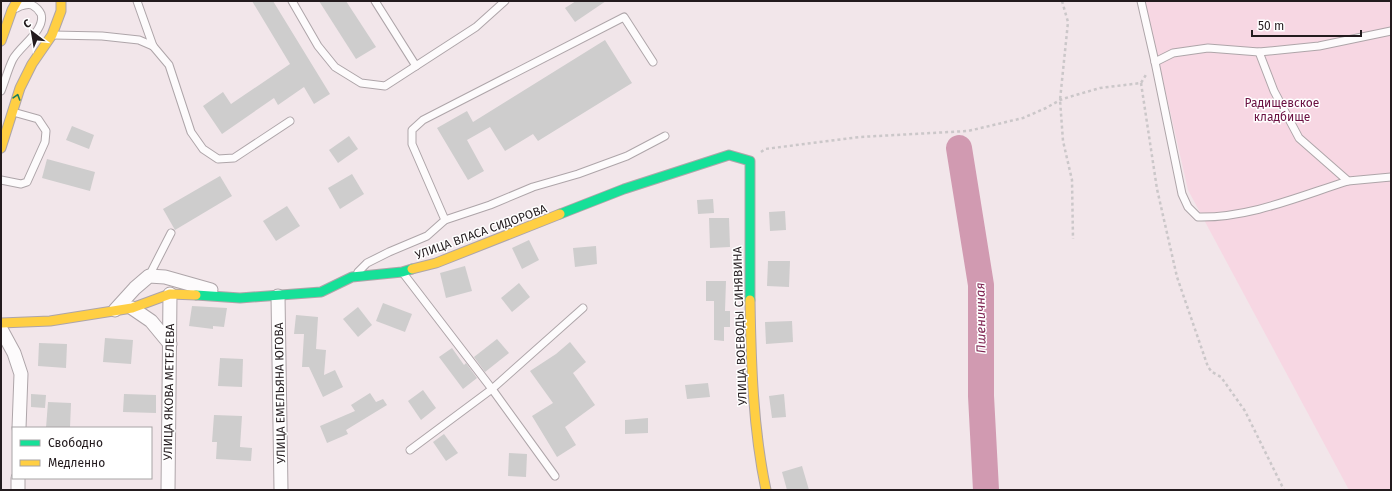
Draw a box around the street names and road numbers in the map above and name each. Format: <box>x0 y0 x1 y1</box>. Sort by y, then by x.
street label: УЛИЦА ВЛАСА СИДОРОВА <box>413 202 549 262</box>
street label: УЛИЦА ВОЕВОДЫ СИНЯВИНА <box>730 246 750 406</box>
street label: УЛИЦА ЕМЕЛЬЯНА ЮГОВА <box>272 322 288 464</box>
street label: УЛИЦА ЯКОВА МЕТЕЛЕВА <box>161 323 177 461</box>

